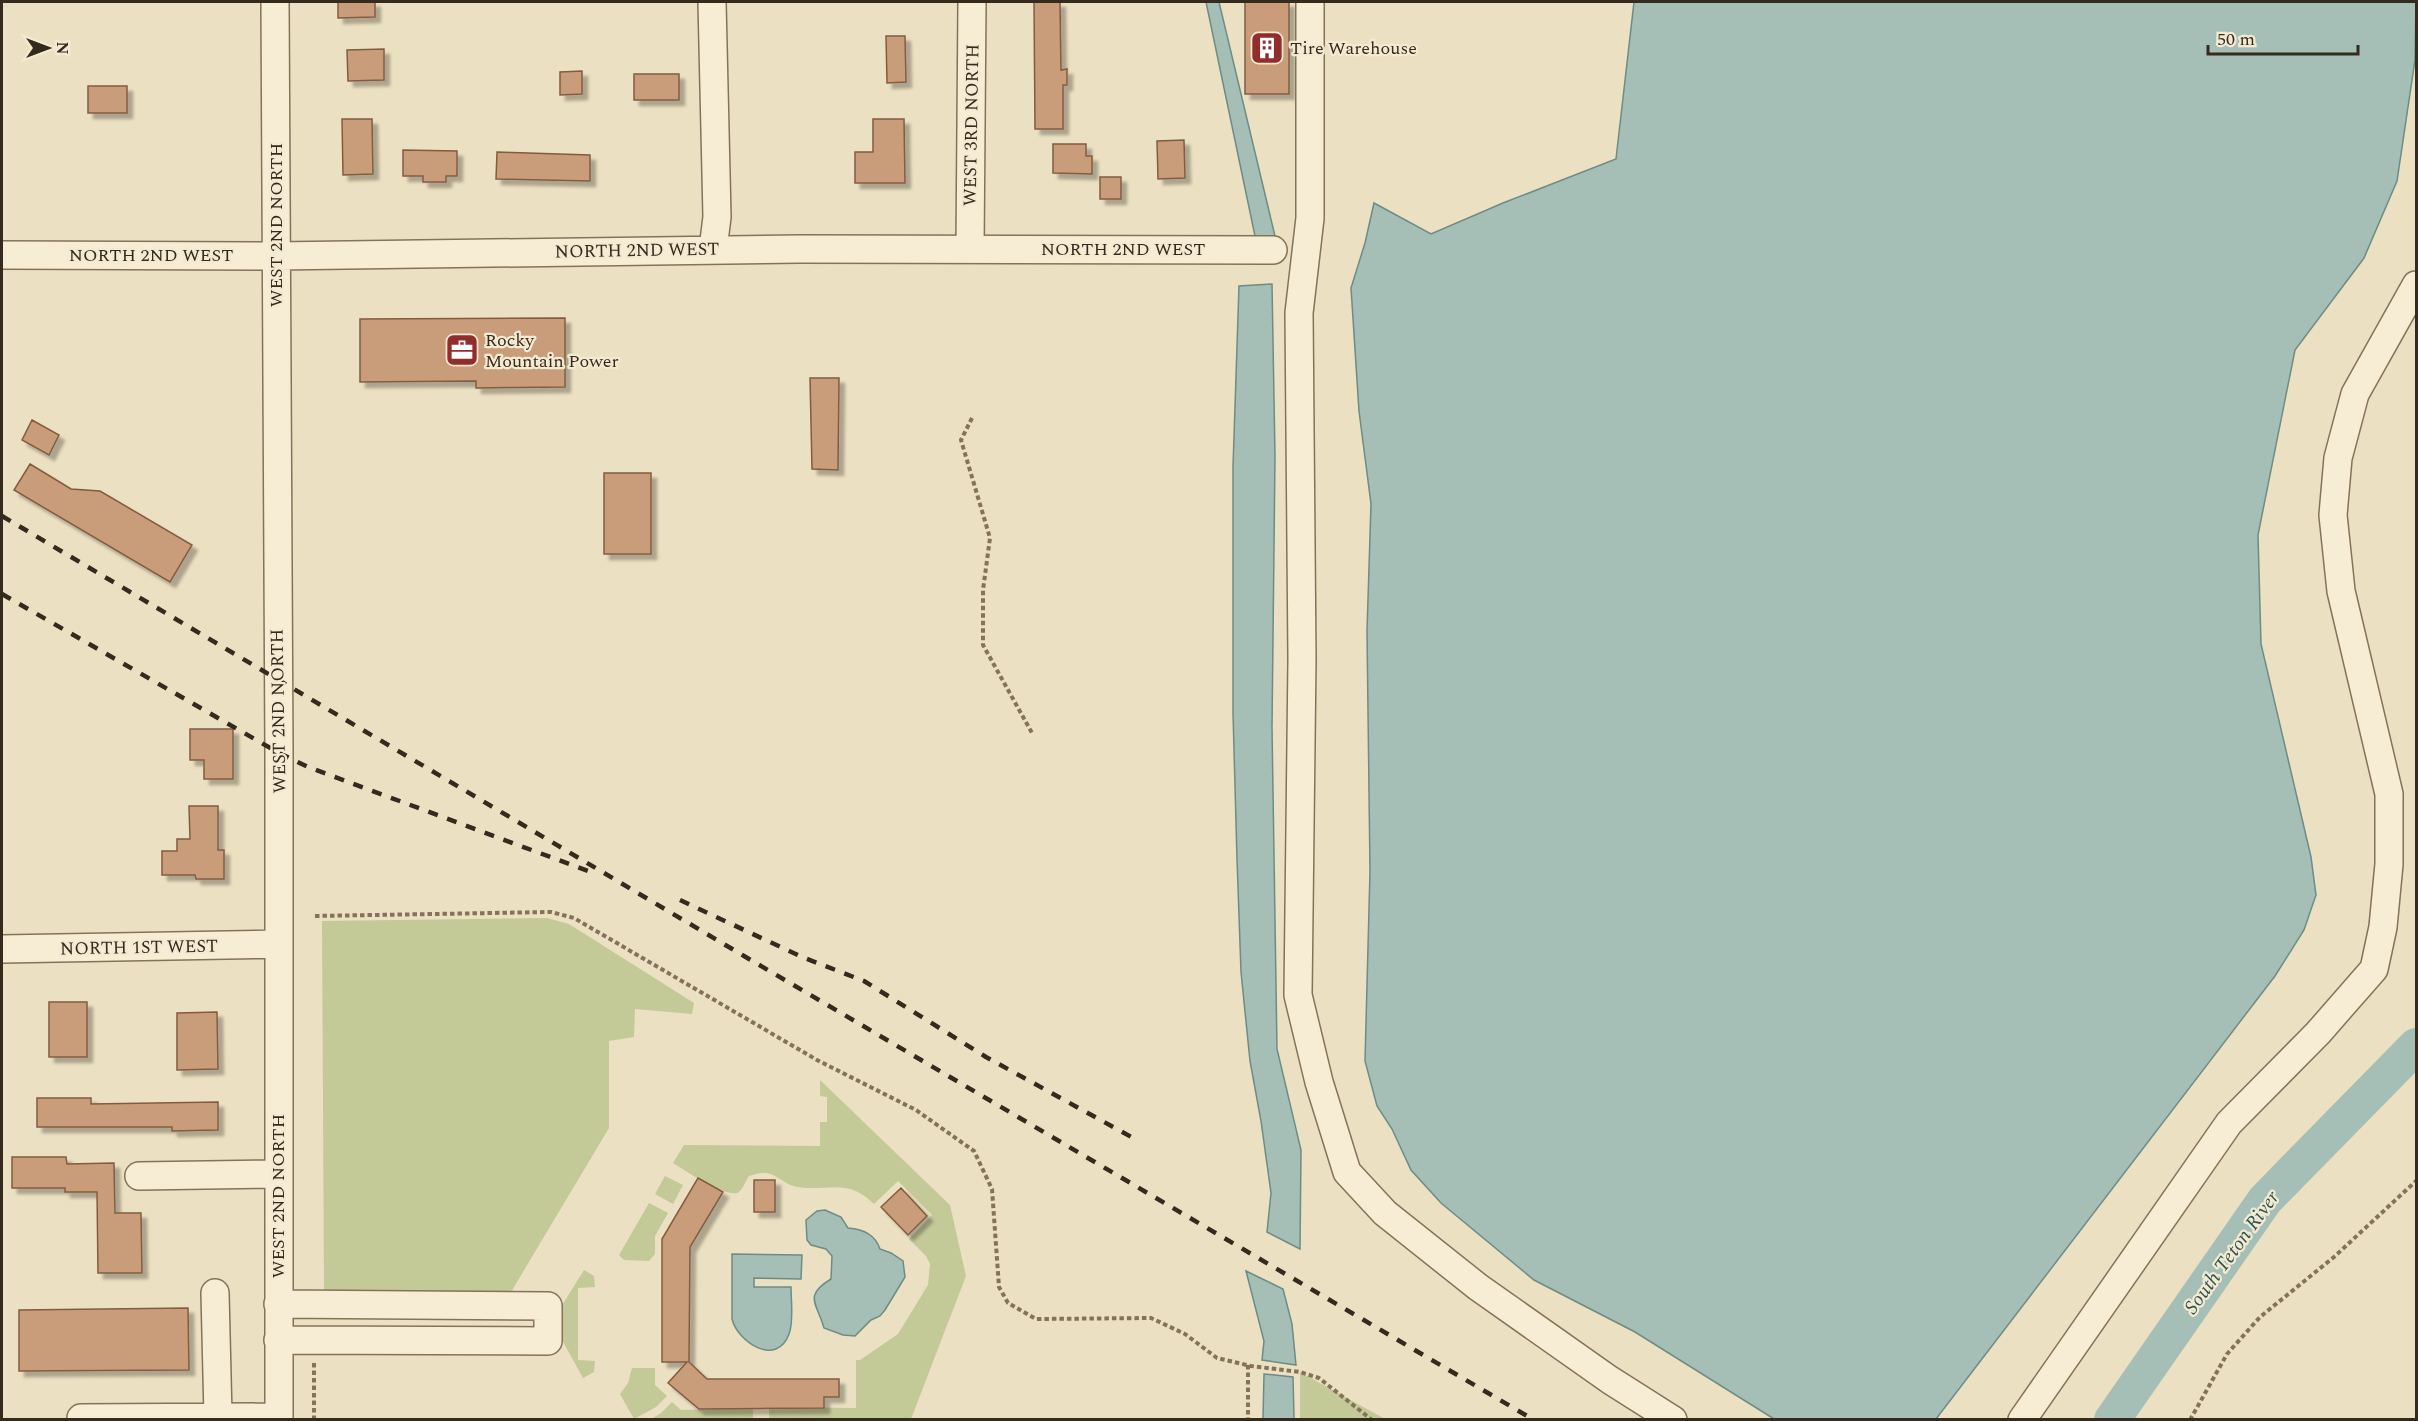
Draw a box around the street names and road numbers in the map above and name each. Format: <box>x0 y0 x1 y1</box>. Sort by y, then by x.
street label: WEST 3RD NORTH <box>957 44 986 206</box>
street label: WEST 2ND NORTH <box>263 143 290 307</box>
street label: NORTH 2ND WEST <box>554 236 720 265</box>
street label: NORTH 2ND WEST <box>1041 236 1205 263</box>
street label: NORTH 2ND WEST <box>69 242 233 269</box>
street label: WEST 2ND NORTH <box>264 628 293 794</box>
street label: NORTH 1ST WEST <box>60 933 218 962</box>
street label: WEST 2ND NORTH <box>265 1114 292 1278</box>

